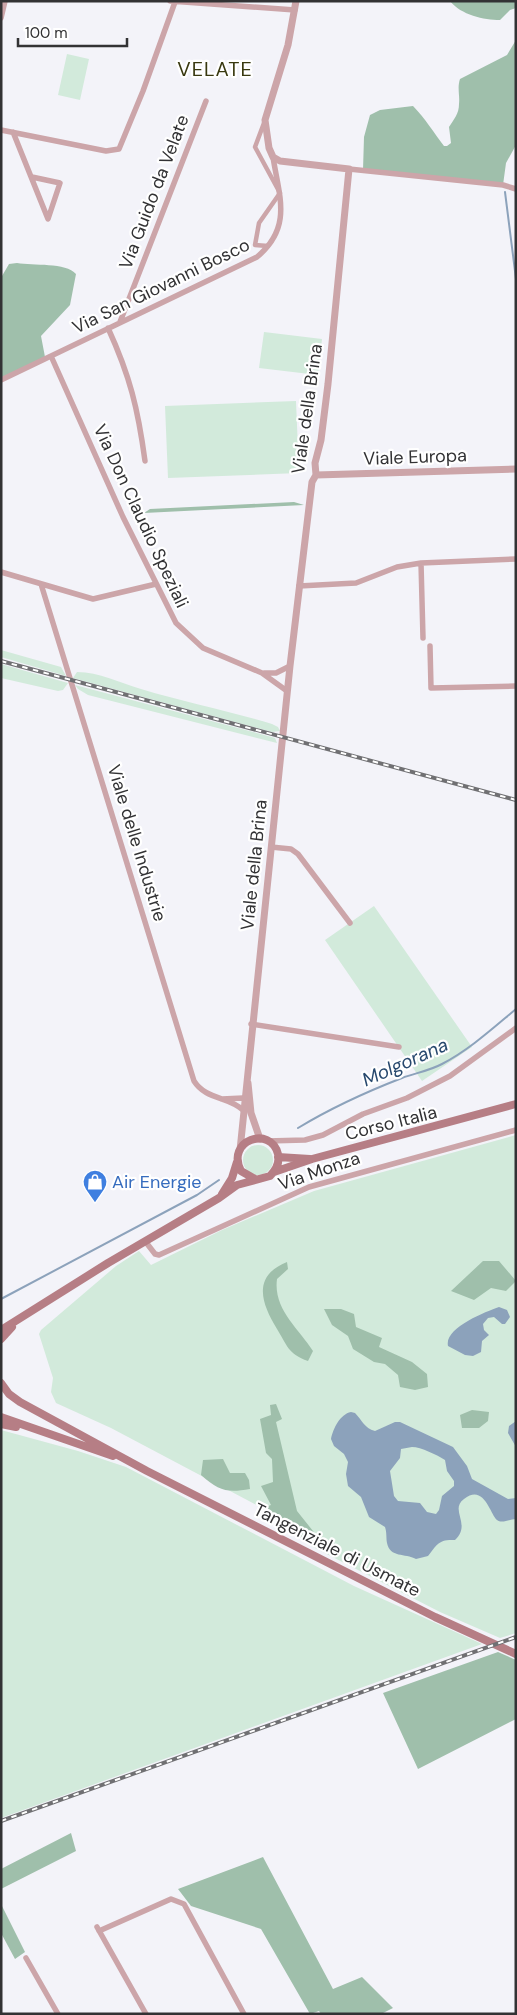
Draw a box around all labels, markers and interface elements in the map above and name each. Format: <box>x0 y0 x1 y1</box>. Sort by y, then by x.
scale bar <box>18 15 126 47</box>
text: 100 m <box>25 23 68 43</box>
district label: VELATE <box>177 56 253 82</box>
street label: Via Guido da Velate <box>113 111 195 273</box>
street label: Via San Giovanni Bosco <box>68 233 254 339</box>
street label: Viale della Brina <box>286 342 328 476</box>
street label: Via Don Claudio Speziali <box>88 420 194 612</box>
street label: Viale Europa <box>363 443 467 471</box>
street label: Viale delle Industrie <box>102 762 172 924</box>
street label: Viale della Brina <box>235 798 273 932</box>
water label: Molgorana <box>358 1032 452 1092</box>
street label: Corso Italia <box>343 1100 439 1146</box>
street label: Via Monza <box>275 1146 363 1196</box>
shop icon: Air Energie <box>82 1169 108 1203</box>
place label: Air Energie <box>112 1170 201 1194</box>
street label: Tangenziale di Usmate <box>249 1497 425 1603</box>

